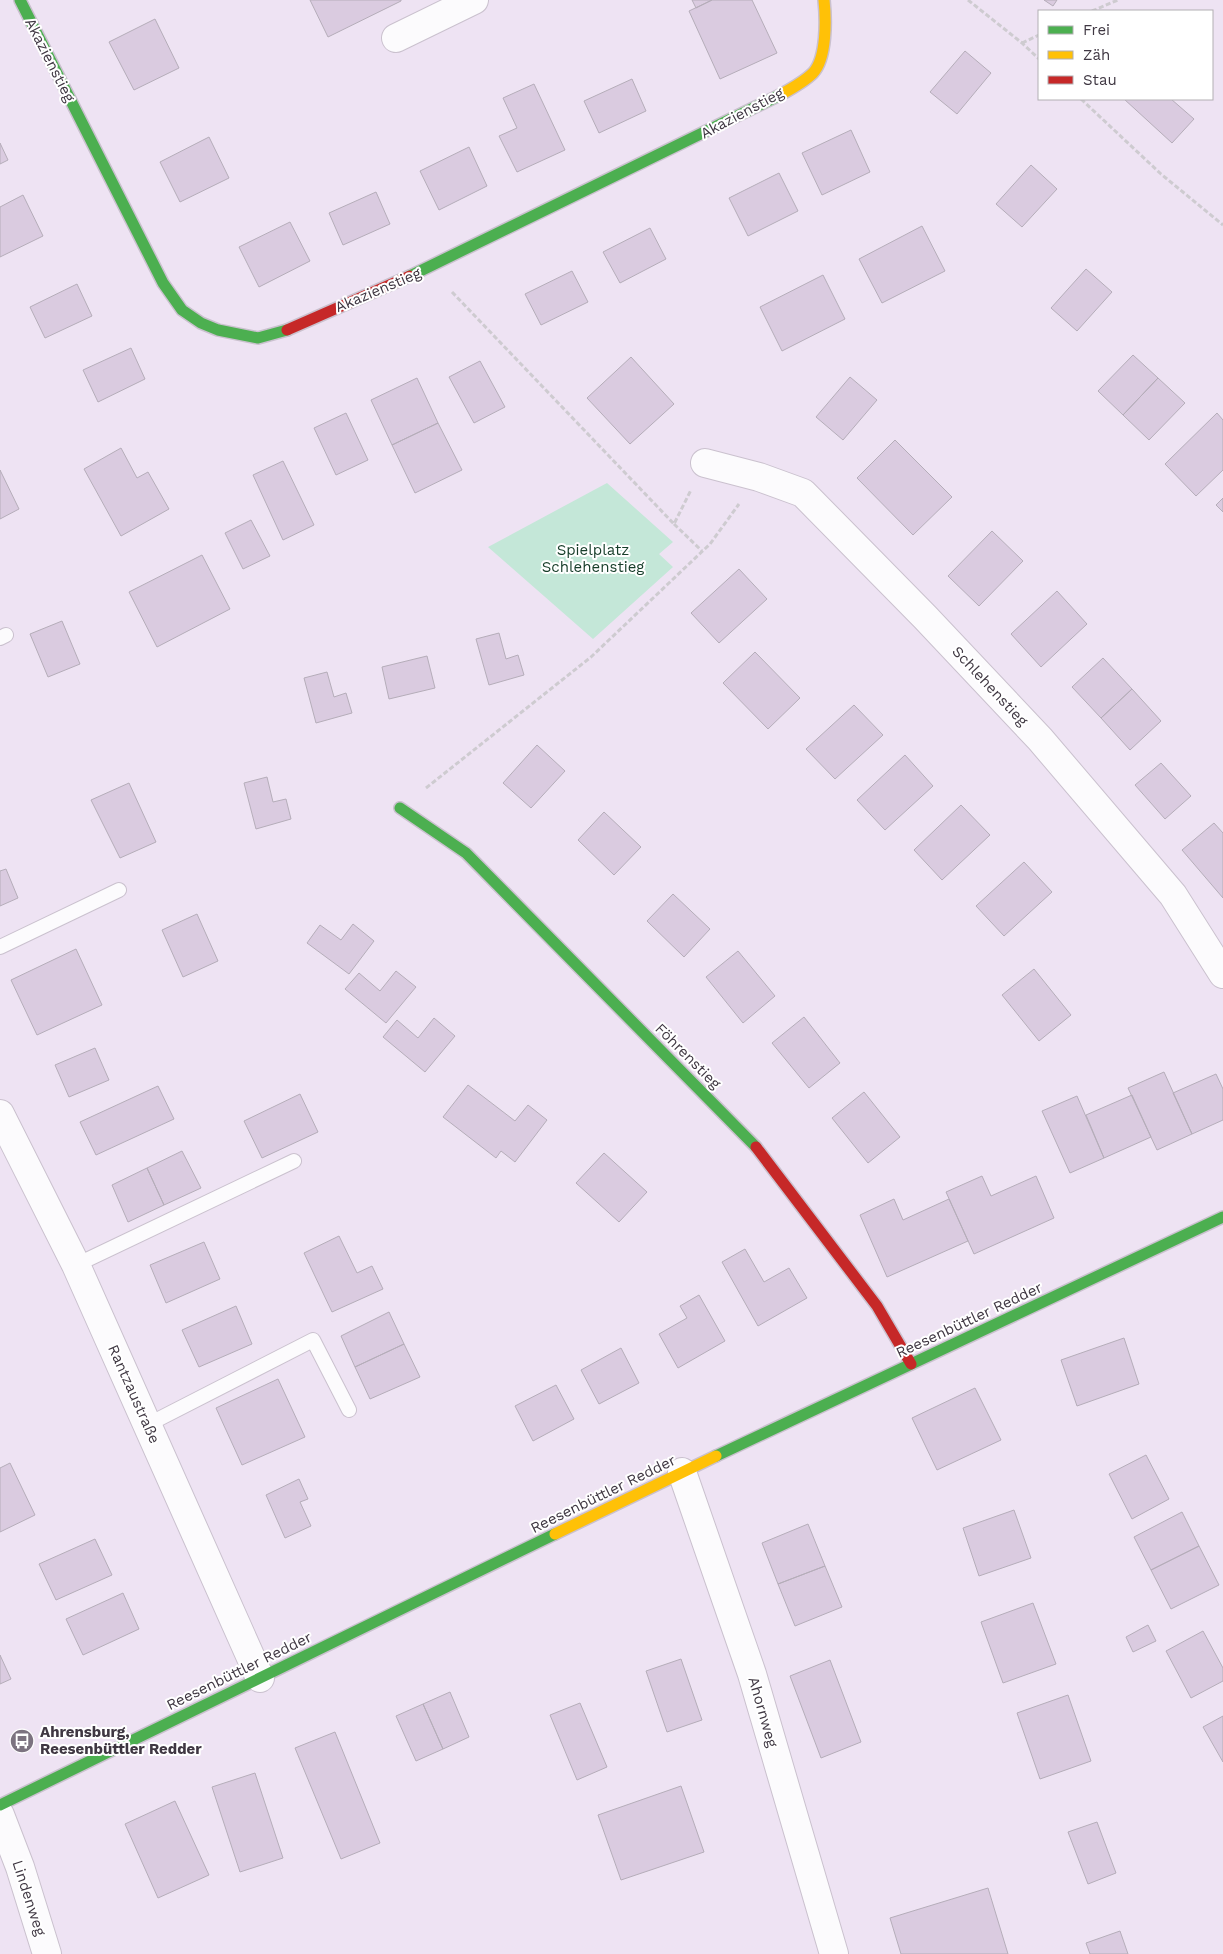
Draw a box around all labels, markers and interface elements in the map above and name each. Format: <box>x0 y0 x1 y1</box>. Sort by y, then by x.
legend <box>1038 10 1213 100</box>
street label: Akazienstieg <box>21 15 79 105</box>
text: Frei <box>1083 21 1110 39</box>
text: Zäh <box>1083 46 1110 64</box>
text: Stau <box>1083 71 1117 89</box>
street label: Akazienstieg <box>697 84 787 142</box>
street label: Akazienstieg <box>332 264 424 316</box>
park label: Spielplatz Schlehenstieg <box>542 541 644 576</box>
street label: Schlehenstieg <box>948 642 1032 730</box>
street label: Föhrenstieg <box>651 1019 725 1093</box>
street label: Reesenbüttler Redder <box>893 1278 1045 1362</box>
street label: Rantzaustraße <box>104 1342 164 1446</box>
street label: Reesenbüttler Redder <box>527 1451 679 1537</box>
street label: Reesenbüttler Redder <box>163 1628 315 1714</box>
street label: Ahornweg <box>744 1675 782 1749</box>
place label: Ahrensburg, Reesenbüttler Redder <box>40 1723 202 1758</box>
bus stop icon: Ahrensburg, Reesenbüttler Redder <box>9 1728 35 1754</box>
street label: Lindenweg <box>8 1858 50 1938</box>

